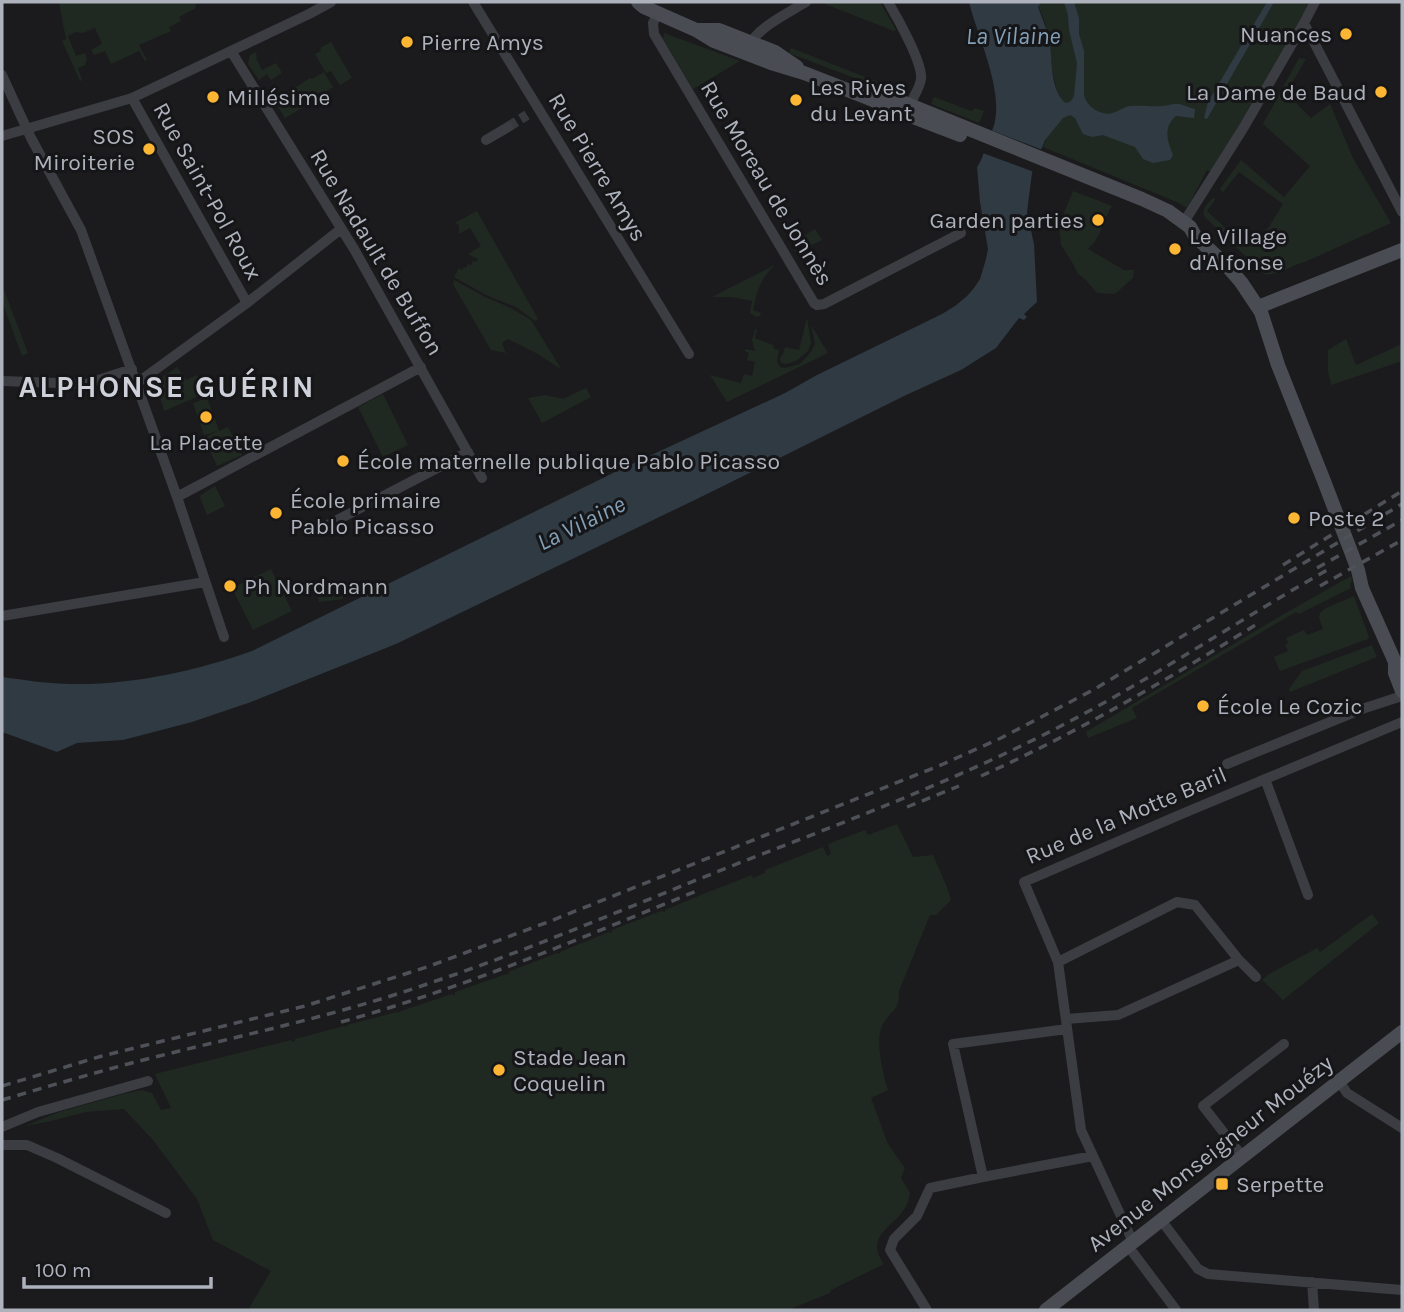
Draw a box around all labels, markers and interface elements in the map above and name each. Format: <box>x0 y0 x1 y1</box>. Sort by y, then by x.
place label: Nuances <box>1240 21 1332 48</box>
water label: La Vilaine <box>966 22 1060 50</box>
marker: Nuances <box>1338 26 1354 42</box>
place label: Pierre Amys <box>421 29 544 56</box>
marker: Pierre Amys <box>399 34 415 50</box>
place label: Les Rives du Levant <box>810 74 913 127</box>
street label: Rue Moreau de Jonnès <box>695 76 838 290</box>
place label: La Dame de Baud <box>1186 79 1367 106</box>
place label: Millésime <box>227 84 330 111</box>
marker: La Dame de Baud <box>1373 84 1389 100</box>
street label: Rue Pierre Amys <box>543 88 652 246</box>
marker: Millésime <box>205 89 221 105</box>
marker: Les Rives du Levant <box>788 92 804 108</box>
street label: Rue Saint-Pol Roux <box>148 98 268 285</box>
place label: SOS Miroiterie <box>33 123 135 176</box>
marker: SOS Miroiterie <box>141 141 157 157</box>
street label: Rue Nadault de Buffon <box>304 144 449 360</box>
place label: Garden parties <box>930 207 1084 234</box>
marker: Garden parties <box>1090 212 1106 228</box>
place label: Le Village d'Alfonse <box>1189 223 1287 276</box>
marker: Le Village d'Alfonse <box>1167 241 1183 257</box>
district label: ALPHONSE GUÉRIN <box>18 367 316 405</box>
marker: La Placette <box>198 409 214 425</box>
place label: La Placette <box>149 429 263 456</box>
place label: École maternelle publique Pablo Picasso <box>357 448 780 475</box>
marker: École maternelle publique Pablo Picasso <box>335 453 351 469</box>
place label: École primaire Pablo Picasso <box>290 487 441 540</box>
water label: La Vilaine <box>532 490 630 556</box>
marker: École primaire Pablo Picasso <box>268 505 284 521</box>
place label: Poste 2 <box>1308 505 1385 532</box>
marker: Poste 2 <box>1286 510 1302 526</box>
place label: Ph Nordmann <box>244 573 388 600</box>
marker: Ph Nordmann <box>222 578 238 594</box>
place label: École Le Cozic <box>1217 693 1362 720</box>
marker: École Le Cozic <box>1195 698 1211 714</box>
street label: Rue de la Motte Baril <box>1022 761 1231 870</box>
place label: Stade Jean Coquelin <box>513 1044 627 1097</box>
street label: Avenue Monseigneur Mouézy <box>1082 1049 1338 1257</box>
marker: Stade Jean Coquelin <box>491 1062 507 1078</box>
place label: Serpette <box>1236 1171 1324 1198</box>
marker: Serpette <box>1214 1176 1230 1192</box>
scale bar <box>24 1246 212 1290</box>
text: 100 m <box>35 1258 92 1282</box>

